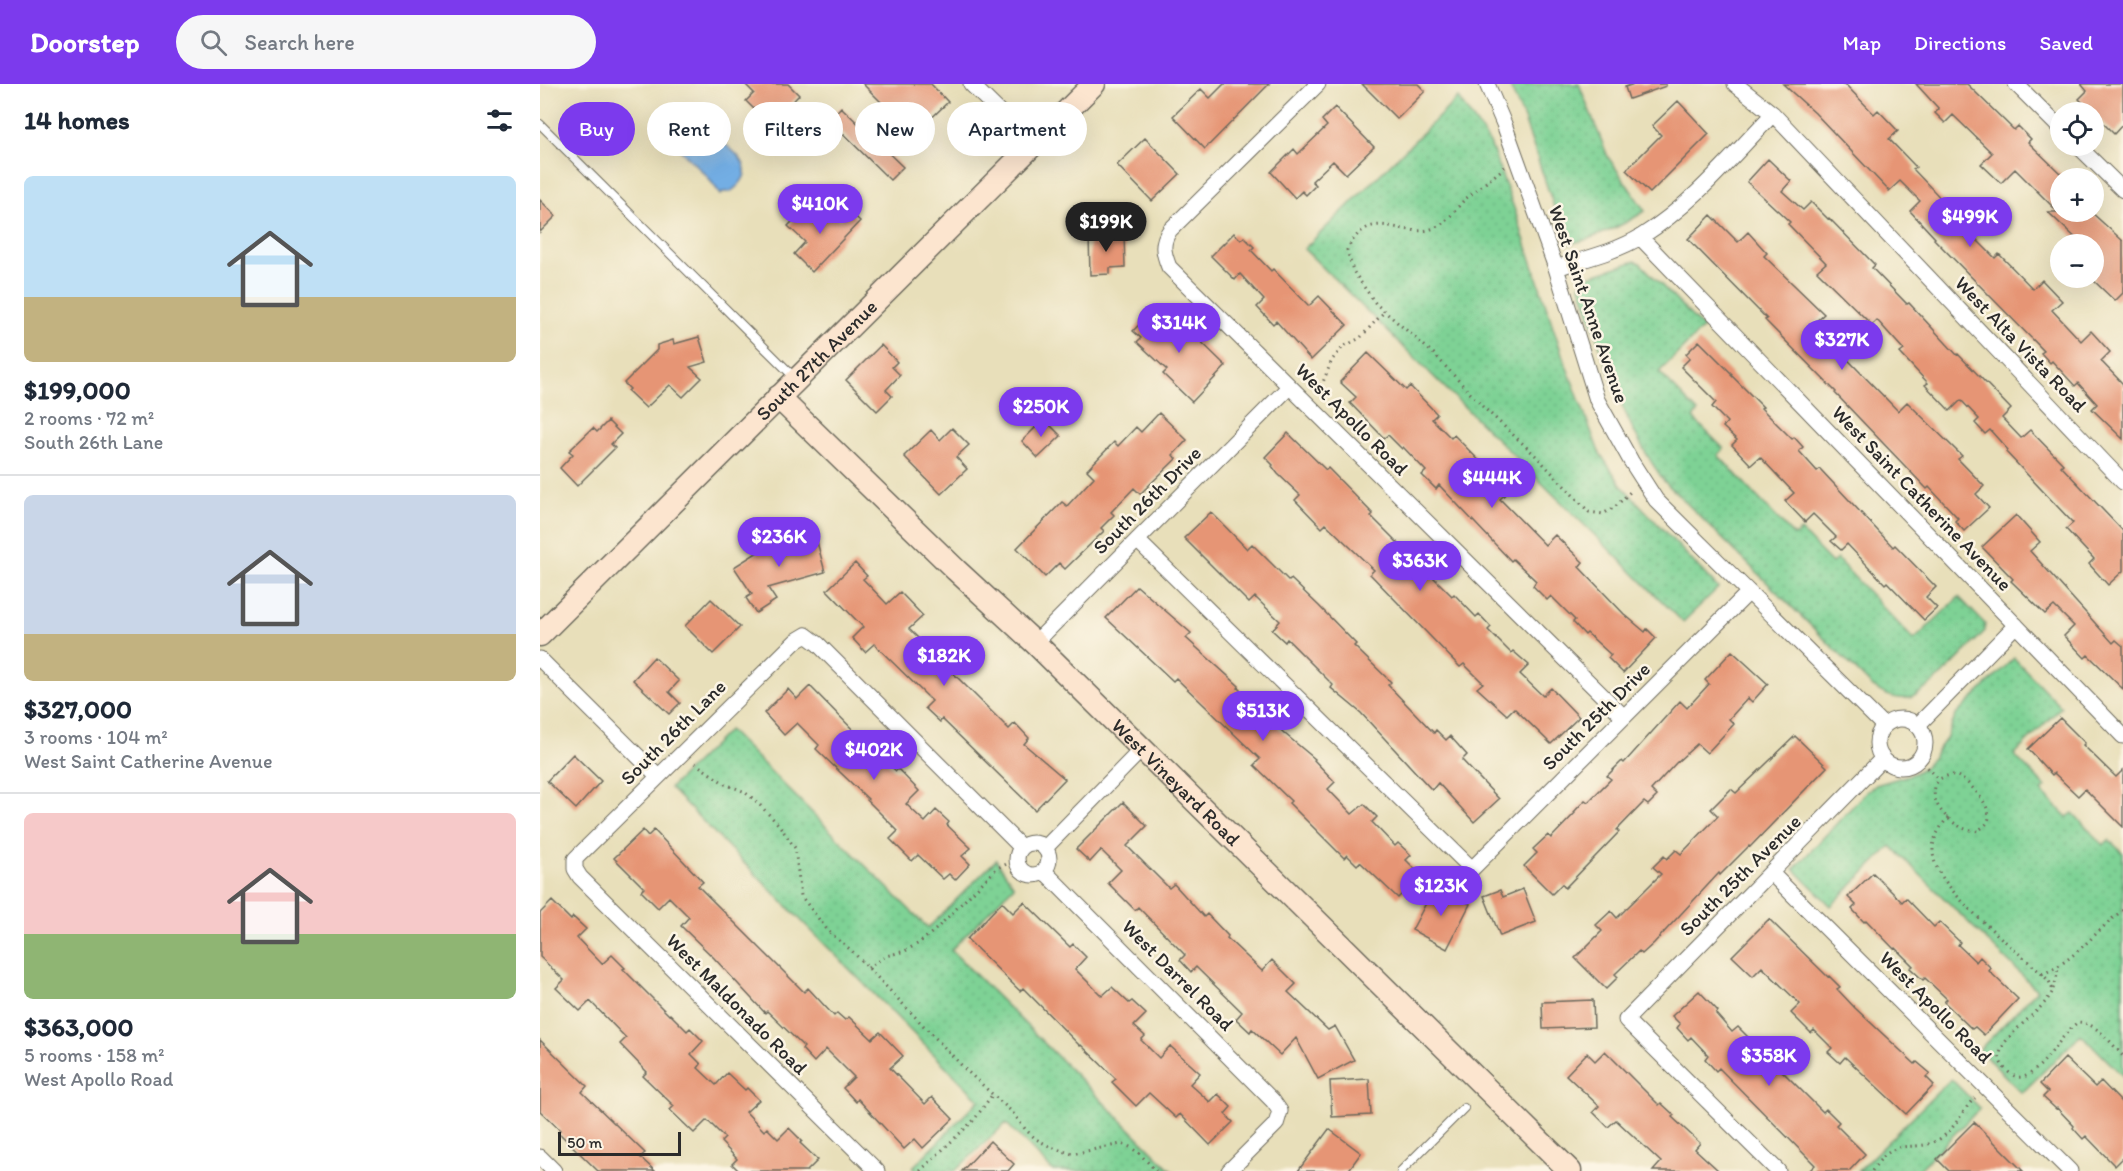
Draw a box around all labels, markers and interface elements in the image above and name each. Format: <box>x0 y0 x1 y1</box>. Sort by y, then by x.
search box <box>176 15 596 69</box>
text: Doorstep <box>30 25 140 59</box>
icon: search <box>197 26 230 59</box>
text: Search here <box>245 29 355 56</box>
text: Map <box>1843 30 1881 55</box>
text: Directions <box>1914 30 2006 55</box>
text: Saved <box>2039 30 2093 55</box>
chip: Buy <box>558 102 635 156</box>
chip: Rent <box>647 102 731 156</box>
chip: Filters <box>743 102 843 156</box>
chip: New <box>855 102 935 156</box>
chip: Apartment <box>947 102 1087 156</box>
map controls <box>2050 102 2104 288</box>
button: locate <box>2050 102 2104 156</box>
text: 14 homes <box>24 104 130 136</box>
icon: filters <box>483 104 516 137</box>
button: + <box>2050 168 2104 222</box>
pin: $410K <box>778 184 862 235</box>
text: $410K <box>792 191 848 215</box>
pin: $499K <box>1928 197 2012 248</box>
pin: $199K <box>1064 202 1148 253</box>
street label: West Saint Anne Avenue <box>1544 202 1634 406</box>
text: $499K <box>1942 204 1998 228</box>
text: $199K <box>1079 209 1133 233</box>
icon: home <box>216 215 324 323</box>
button: − <box>2050 234 2104 288</box>
street label: West Alta Vista Road <box>1950 271 2092 417</box>
street label: South 27th Avenue <box>751 295 882 425</box>
pin: $314K <box>1137 303 1221 354</box>
text: $314K <box>1151 310 1207 334</box>
pin: $327K <box>1800 320 1884 371</box>
text: $327K <box>1815 327 1869 351</box>
street label: West Apollo Road <box>1291 358 1413 480</box>
text: $199,000 <box>24 374 131 406</box>
pin: $250K <box>999 387 1083 438</box>
text: $250K <box>1013 394 1069 418</box>
street label: West Saint Catherine Avenue <box>1827 400 2017 596</box>
text: 2 rooms · 72 m² <box>24 406 154 430</box>
text: South 26th Lane <box>24 430 163 454</box>
street label: South 26th Drive <box>1088 441 1206 559</box>
pin: $444K <box>1450 458 1534 509</box>
text: $444K <box>1463 465 1521 489</box>
pin: $236K <box>737 517 821 568</box>
text: $236K <box>752 524 806 548</box>
icon: home <box>216 534 324 642</box>
pin: $363K <box>1378 541 1462 592</box>
text: $363K <box>1392 548 1448 572</box>
pin: $182K <box>902 636 986 687</box>
text: $182K <box>917 643 971 667</box>
street label: South 25th Drive <box>1537 657 1655 775</box>
street label: South 26th Lane <box>615 674 731 790</box>
pin: $513K <box>1221 691 1305 742</box>
text: $327,000 <box>24 693 132 725</box>
text: $513K <box>1236 698 1290 722</box>
street label: West Vineyard Road <box>1107 714 1245 851</box>
text: 3 rooms · 104 m² <box>24 725 168 749</box>
pin: $402K <box>832 730 916 781</box>
text: $402K <box>845 737 903 761</box>
text: West Saint Catherine Avenue <box>24 749 273 773</box>
street label: South 25th Avenue <box>1674 809 1806 941</box>
icon: home <box>216 852 324 960</box>
pin: $123K <box>1399 866 1483 917</box>
text: $123K <box>1414 873 1468 897</box>
street label: West Darrel Road <box>1117 914 1239 1036</box>
street label: West Maldonado Road <box>661 928 813 1080</box>
street label: West Apollo Road <box>1875 946 1997 1068</box>
text: $363,000 <box>24 1011 134 1043</box>
pin: $358K <box>1727 1036 1811 1087</box>
text: 5 rooms · 158 m² <box>24 1043 165 1067</box>
text: $358K <box>1741 1043 1797 1067</box>
text: West Apollo Road <box>24 1067 173 1091</box>
scale bar <box>558 1129 681 1156</box>
text: 50 m <box>567 1133 602 1152</box>

